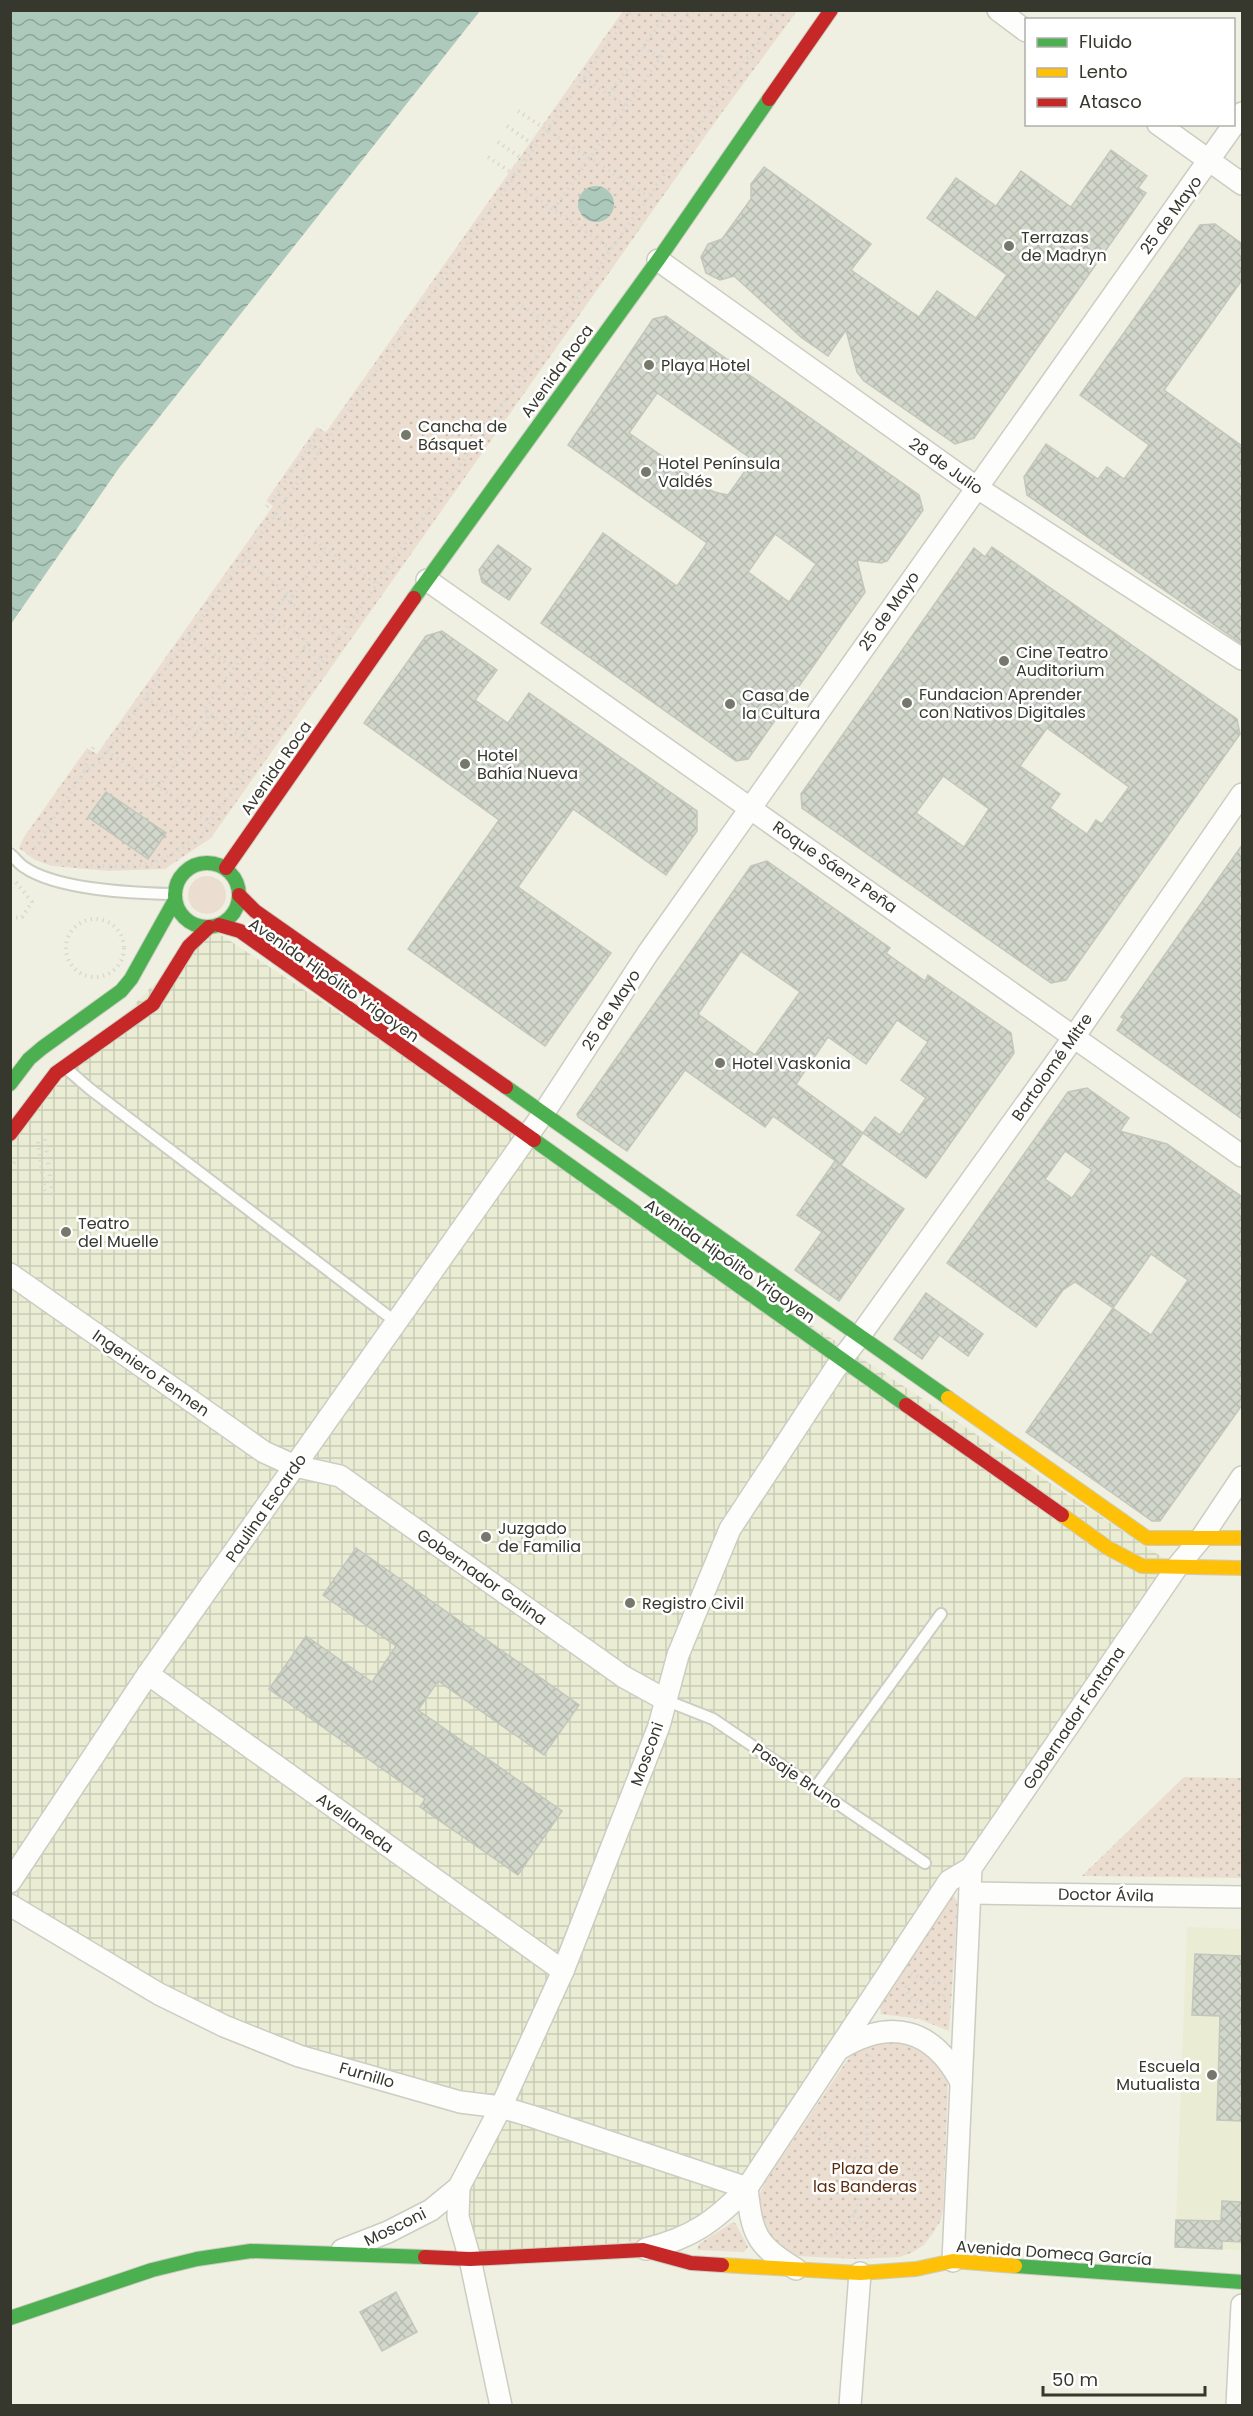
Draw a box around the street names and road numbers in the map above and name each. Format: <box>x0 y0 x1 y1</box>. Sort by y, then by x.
street label: 25 de Mayo <box>1135 171 1207 259</box>
street label: Avenida Roca <box>515 320 599 422</box>
street label: 28 de Julio <box>904 432 988 500</box>
street label: 25 de Mayo <box>853 567 925 655</box>
street label: Avenida Roca <box>235 716 317 820</box>
street label: Roque Sáenz Peña <box>768 815 902 919</box>
street label: Avenida Hipólito Yrigoyen <box>244 912 424 1048</box>
street label: 25 de Mayo <box>576 965 646 1055</box>
street label: Bartolomé Mitre <box>1006 1008 1098 1126</box>
street label: Avenida Hipólito Yrigoyen <box>640 1193 820 1329</box>
street label: Ingeniero Fennen <box>88 1324 214 1422</box>
street label: Paulina Escardo <box>220 1449 312 1567</box>
street label: Gobernador Galina <box>412 1523 552 1631</box>
street label: Gobernador Fontana <box>1017 1642 1131 1794</box>
street label: Mosconi <box>625 1719 669 1789</box>
street label: Pasaje Bruno <box>747 1737 847 1815</box>
street label: Avellaneda <box>312 1787 398 1859</box>
street label: Doctor Ávila <box>1058 1883 1154 1907</box>
street label: Furnillo <box>337 2056 397 2094</box>
street label: Mosconi <box>360 2202 430 2252</box>
street label: Avenida Domecq García <box>955 2235 1153 2271</box>

